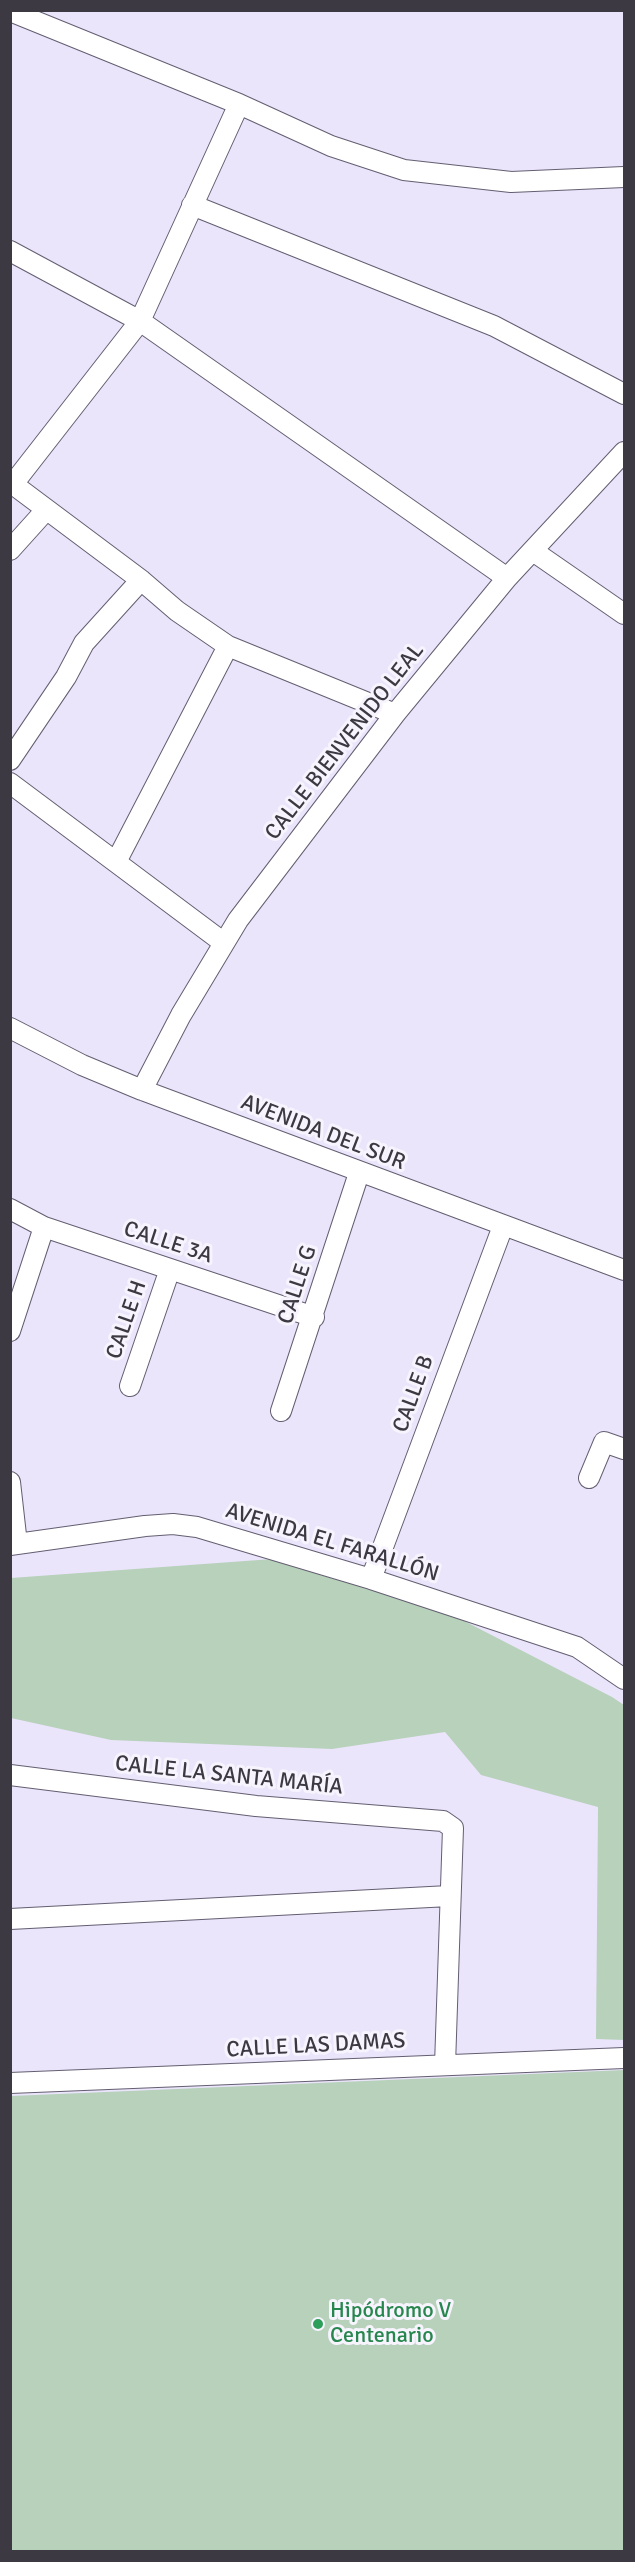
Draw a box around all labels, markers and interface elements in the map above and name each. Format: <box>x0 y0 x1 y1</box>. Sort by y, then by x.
street label: CALLE BIENVENIDO LEAL <box>260 638 430 846</box>
street label: AVENIDA DEL SUR <box>237 1089 409 1177</box>
street label: CALLE 3A <box>120 1216 216 1270</box>
street label: CALLE G <box>273 1243 323 1327</box>
street label: CALLE H <box>101 1277 153 1363</box>
street label: CALLE B <box>388 1352 440 1436</box>
street label: AVENIDA EL FARALLÓN <box>222 1498 442 1588</box>
street label: CALLE LA SANTA MARÍA <box>114 1751 344 1801</box>
street label: CALLE LAS DAMAS <box>226 2028 406 2064</box>
place label: Hipódromo V Centenario <box>330 2298 451 2350</box>
marker: Hipódromo V Centenario <box>311 2317 325 2331</box>

